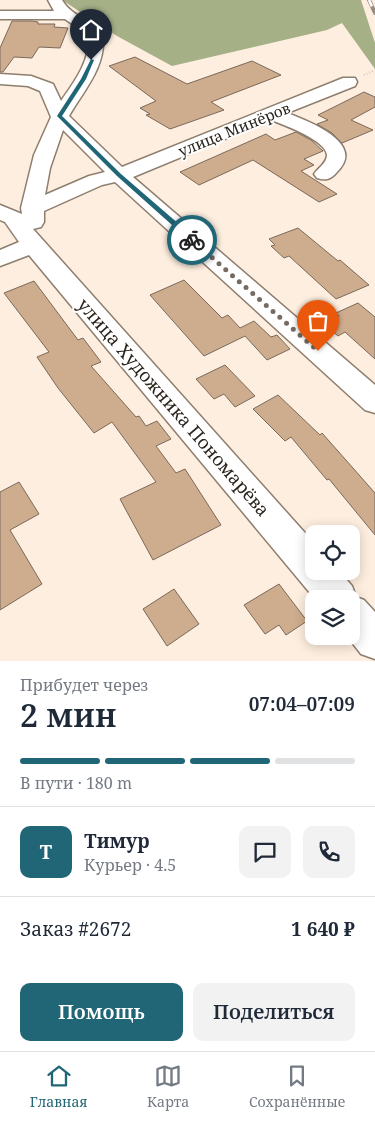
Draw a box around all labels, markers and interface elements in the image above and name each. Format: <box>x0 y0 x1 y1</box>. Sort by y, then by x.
pin <box>70 9 112 60</box>
icon: home <box>77 16 105 44</box>
street label: улица Минёров <box>175 97 293 161</box>
courier <box>167 215 217 265</box>
icon: bike <box>178 226 206 254</box>
street label: улица Художника Пономарёва <box>73 293 275 521</box>
pin <box>297 300 339 351</box>
icon: bag <box>304 307 332 335</box>
map controls <box>305 525 360 645</box>
button: locate <box>305 525 360 580</box>
button: layers <box>305 590 360 645</box>
text: Прибудет через <box>20 674 148 696</box>
text: 07:04–07:09 <box>249 691 355 717</box>
text: 2 мин <box>20 693 116 736</box>
text: В пути · 180 m <box>20 772 132 794</box>
button: chat <box>239 826 291 878</box>
button: phone <box>303 826 355 878</box>
text: Тимур <box>84 828 150 854</box>
text: Т <box>40 839 52 865</box>
text: Курьер · 4.5 <box>84 854 176 876</box>
text: Заказ #2672 <box>20 916 131 942</box>
text: 1 640 ₽ <box>291 916 355 942</box>
button: Помощь <box>20 983 183 1041</box>
button: Поделиться <box>193 983 355 1041</box>
tab: Главная <box>30 1062 87 1111</box>
tab: Карта <box>147 1062 189 1111</box>
tab: Сохранённые <box>249 1062 345 1111</box>

